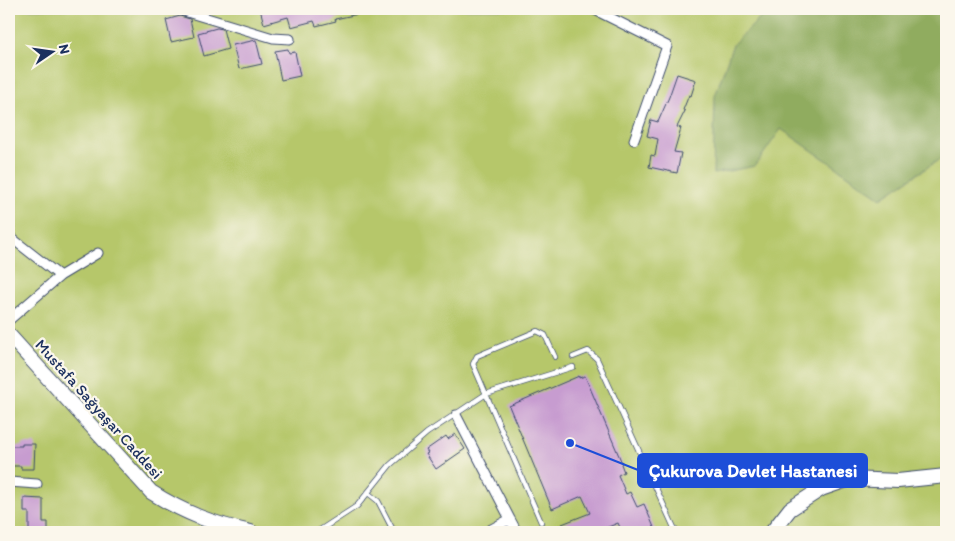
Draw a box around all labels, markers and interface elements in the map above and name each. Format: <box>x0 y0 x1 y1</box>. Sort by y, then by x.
north arrow <box>28 28 78 78</box>
text: N <box>55 43 74 56</box>
street label: Mustafa Sağyaşar Caddesi <box>31 335 167 483</box>
callout: Çukurova Devlet Hastanesi <box>638 454 867 487</box>
text: Çukurova Devlet Hastanesi <box>649 460 857 482</box>

